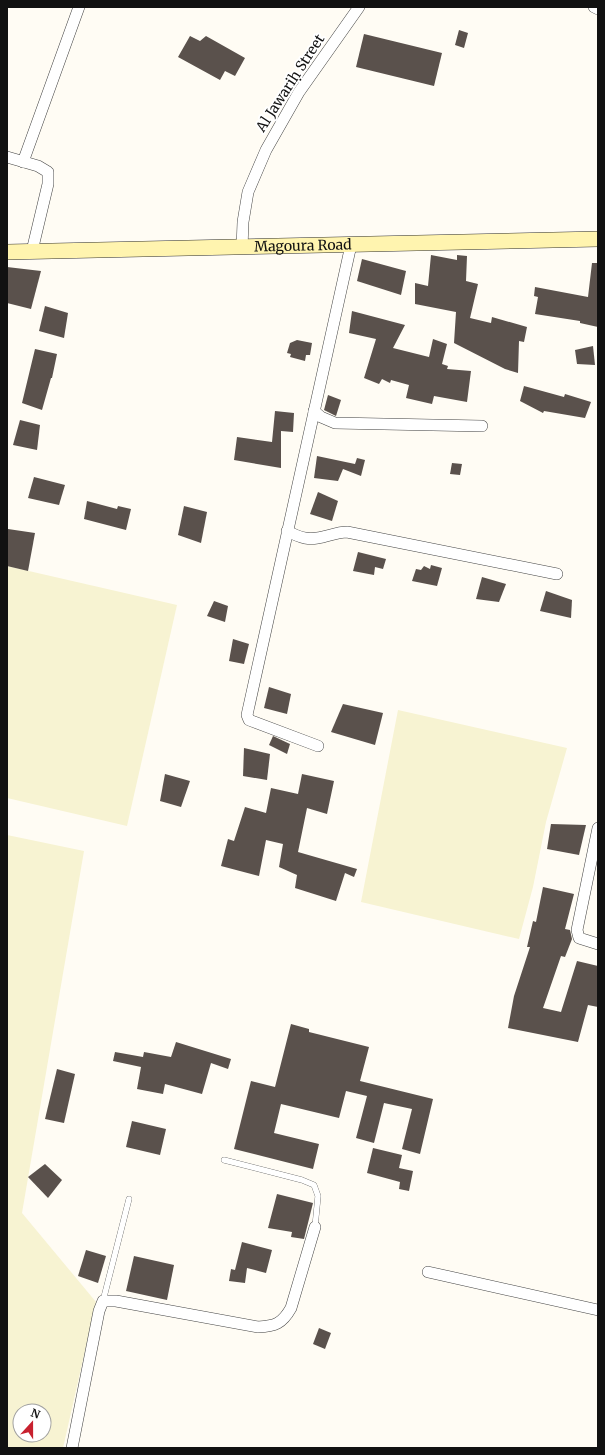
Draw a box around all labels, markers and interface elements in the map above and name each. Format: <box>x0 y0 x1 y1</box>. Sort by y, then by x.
street label: Al Jawariḥ Street <box>251 30 329 136</box>
street label: Magoura Road <box>254 235 352 256</box>
north arrow <box>12 1403 52 1443</box>
text: N <box>29 1406 42 1422</box>

